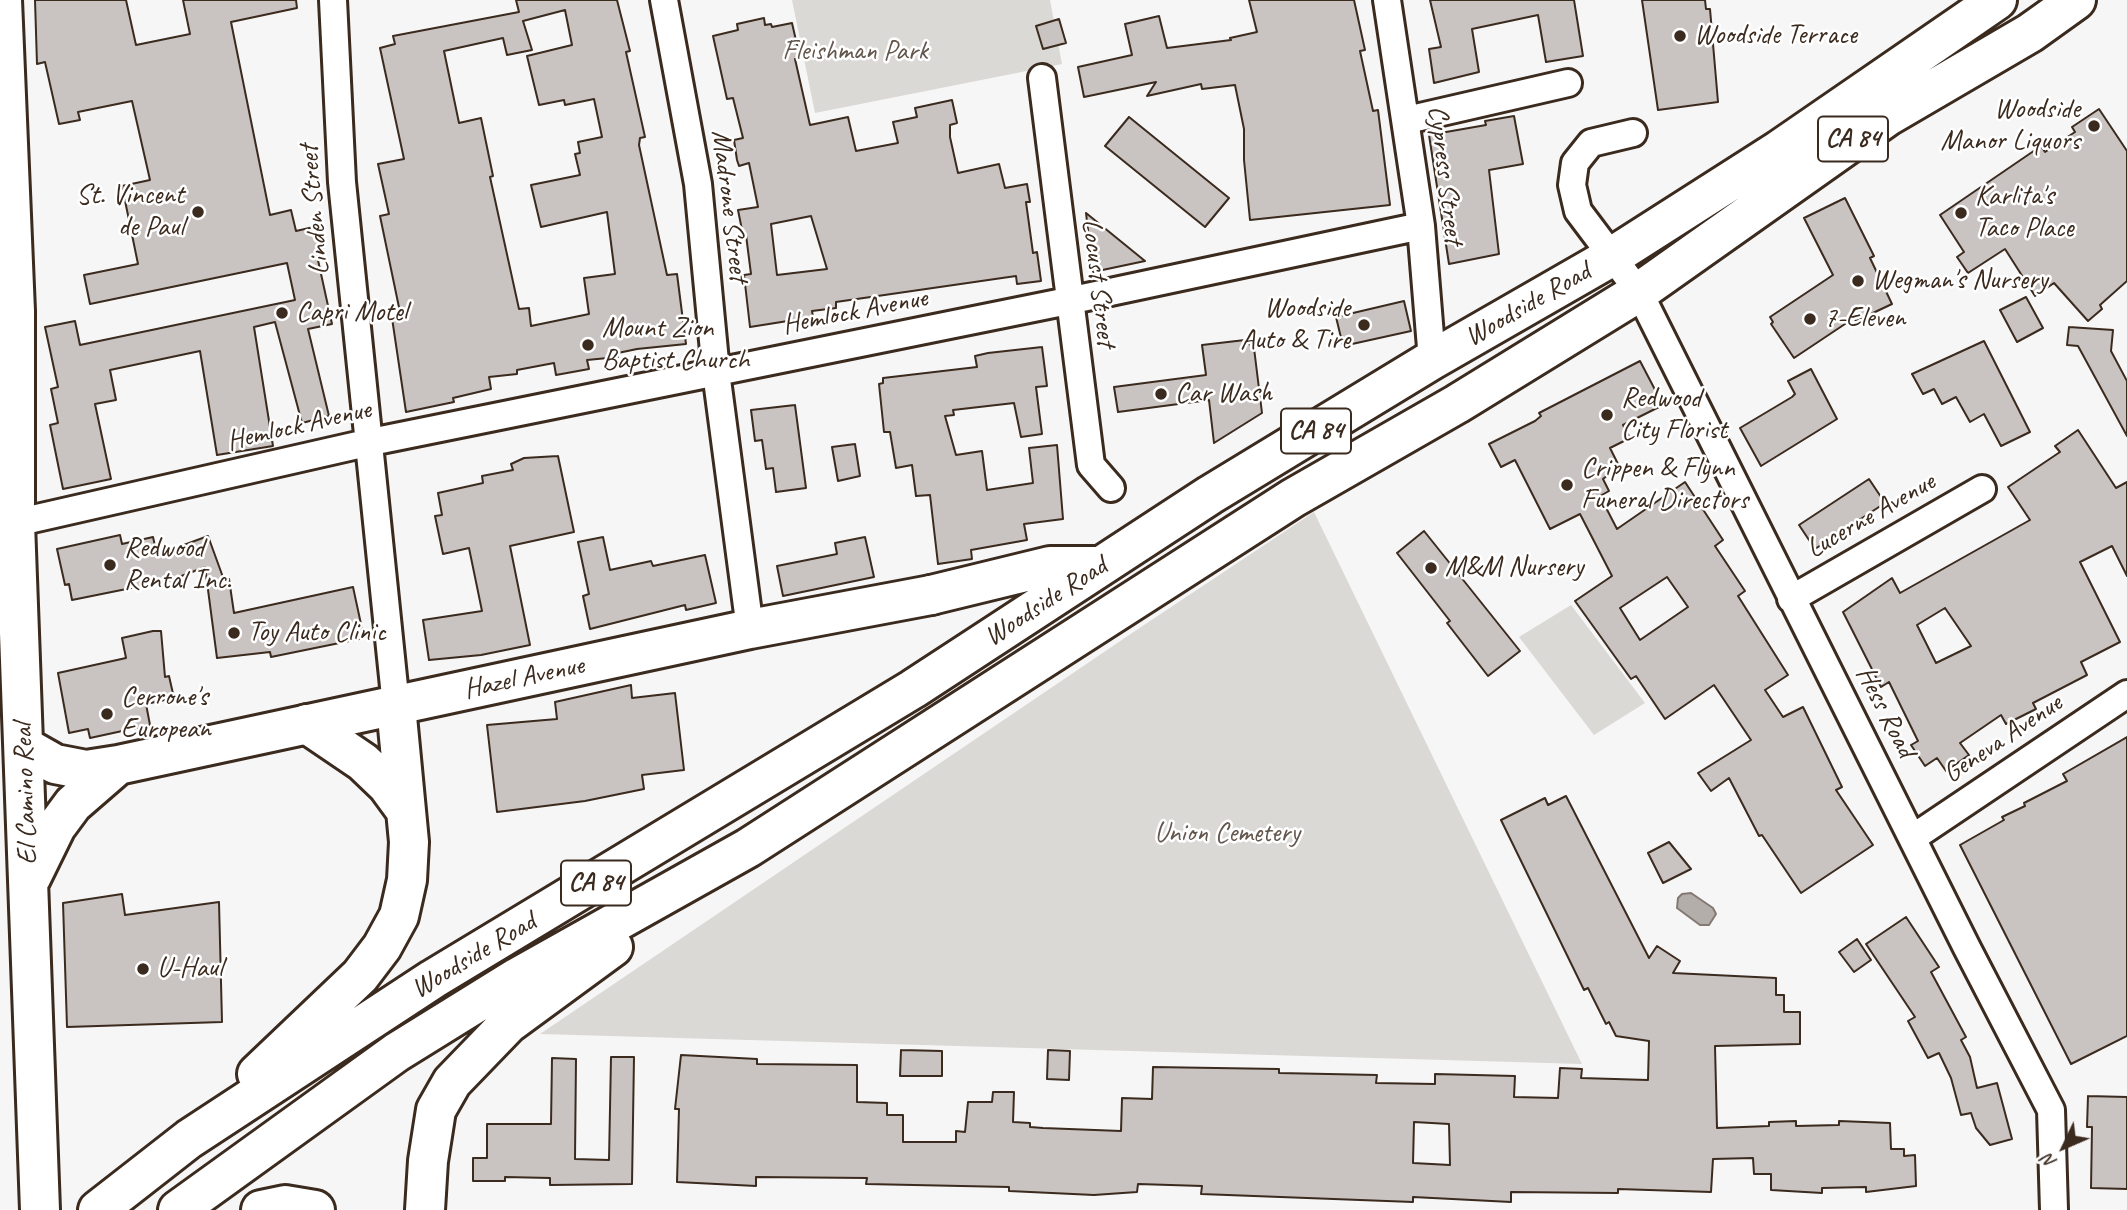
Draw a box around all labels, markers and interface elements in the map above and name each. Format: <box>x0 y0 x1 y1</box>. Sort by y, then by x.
place label: Woodside Terrace <box>1694 19 1857 53</box>
marker: Woodside Terrace <box>1672 28 1688 44</box>
park label: Fleishman Park <box>782 35 928 69</box>
place label: Woodside Manor Liquors <box>1940 93 2080 159</box>
street label: Cypress Street <box>1420 104 1470 246</box>
road number: CA 84 <box>1818 116 1888 162</box>
marker: Woodside Manor Liquors <box>2086 118 2102 134</box>
street label: Madrone Street <box>703 128 755 284</box>
street label: Linden Street <box>293 144 337 276</box>
place label: St. Vincent de Paul <box>76 179 184 245</box>
place label: Karlita's Taco Place <box>1975 180 2073 246</box>
marker: St. Vincent de Paul <box>190 204 206 220</box>
marker: Karlita's Taco Place <box>1953 205 1969 221</box>
street label: Locust Street <box>1073 217 1123 349</box>
street label: Woodside Road <box>1459 256 1597 354</box>
place label: Wegman's Nursery <box>1872 264 2048 298</box>
marker: Wegman's Nursery <box>1850 273 1866 289</box>
street label: Hemlock Avenue <box>780 281 930 343</box>
place label: Woodside Auto & Tire <box>1240 292 1350 358</box>
place label: Capri Motel <box>296 296 407 330</box>
place label: 7-Eleven <box>1824 302 1905 336</box>
marker: Capri Motel <box>274 305 290 321</box>
marker: 7-Eleven <box>1802 311 1818 327</box>
place label: Mount Zion Baptist Church <box>602 312 750 378</box>
marker: Woodside Auto & Tire <box>1356 317 1372 333</box>
marker: Mount Zion Baptist Church <box>580 337 596 353</box>
place label: Car Wash <box>1175 377 1272 411</box>
place label: Redwood City Florist <box>1621 382 1727 448</box>
marker: Car Wash <box>1153 386 1169 402</box>
street label: Hemlock Avenue <box>224 393 374 459</box>
marker: Redwood City Florist <box>1599 407 1615 423</box>
road number: CA 84 <box>1281 408 1351 453</box>
place label: Crippen & Flynn Funeral Directors <box>1581 452 1748 518</box>
street label: Lucerne Avenue <box>1801 466 1941 566</box>
marker: Crippen & Flynn Funeral Directors <box>1559 477 1575 493</box>
place label: Redwood Rental Inc. <box>124 532 231 598</box>
street label: Woodside Road <box>978 550 1114 654</box>
place label: M&M Nursery <box>1445 551 1583 585</box>
marker: Redwood Rental Inc. <box>102 557 118 573</box>
marker: M&M Nursery <box>1423 560 1439 576</box>
place label: Toy Auto Clinic <box>248 616 386 650</box>
marker: Toy Auto Clinic <box>226 625 242 641</box>
street label: Hazel Avenue <box>461 649 587 707</box>
street label: Hess Road <box>1848 661 1922 763</box>
place label: Cerrone's European <box>121 681 211 747</box>
street label: Geneva Avenue <box>1937 687 2069 791</box>
marker: Cerrone's European <box>99 706 115 722</box>
street label: El Camino Real <box>7 723 45 865</box>
park label: Union Cemetery <box>1154 817 1300 851</box>
road number: CA 84 <box>561 860 631 906</box>
street label: Woodside Road <box>406 906 542 1006</box>
place label: U-Haul <box>157 952 223 986</box>
marker: U-Haul <box>135 961 151 977</box>
north arrow <box>2029 1112 2099 1182</box>
text: N <box>2036 1149 2062 1174</box>

